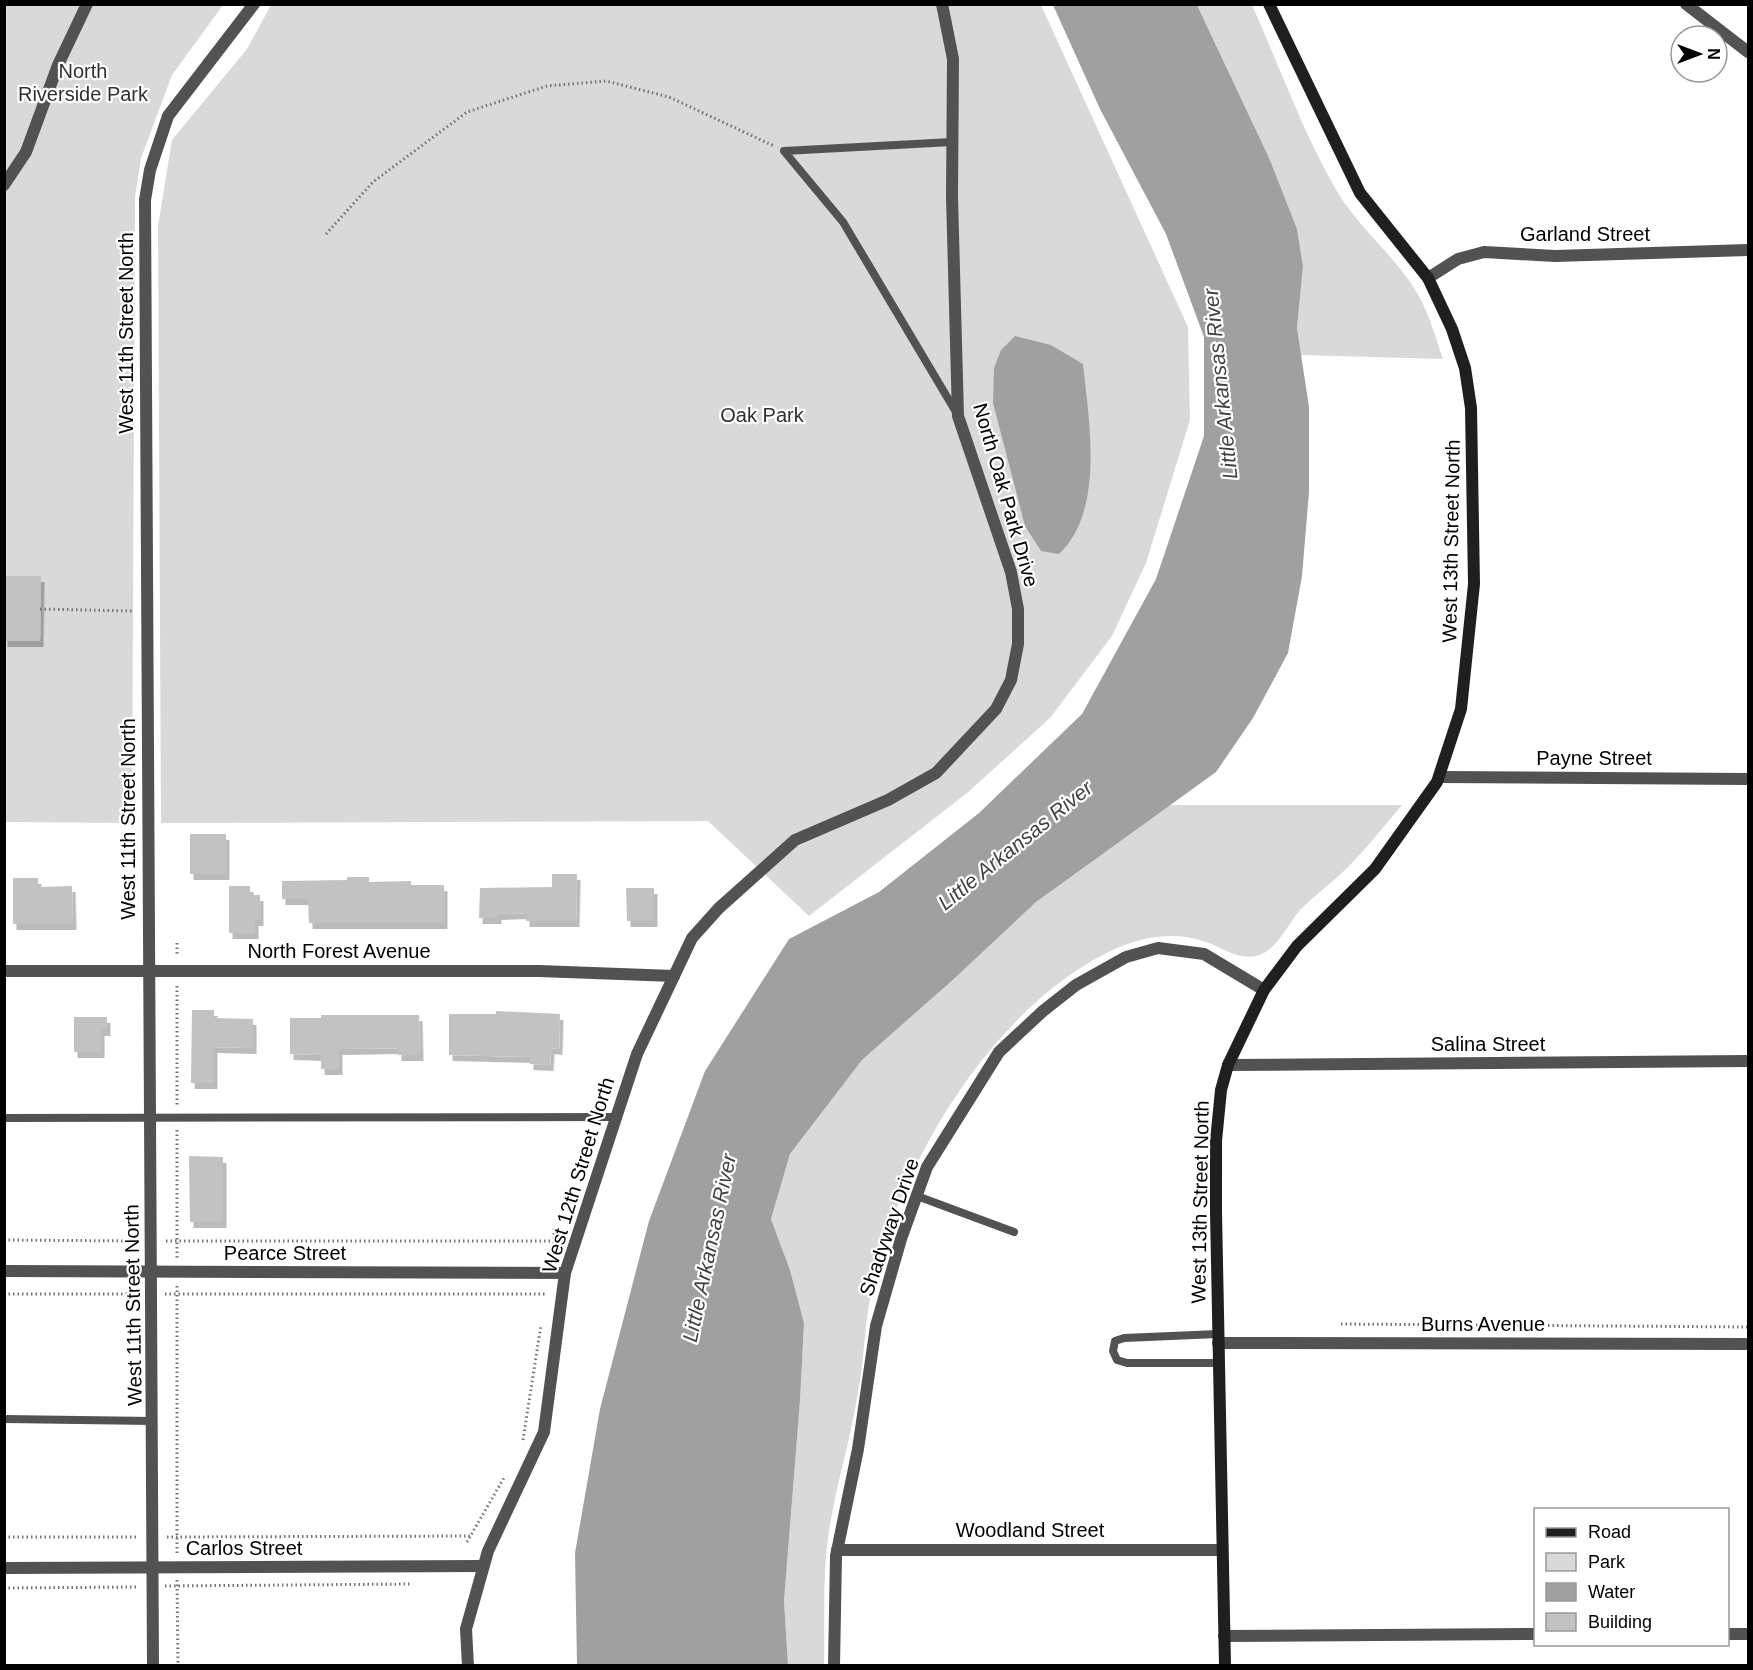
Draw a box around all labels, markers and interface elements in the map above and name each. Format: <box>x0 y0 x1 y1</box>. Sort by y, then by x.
north arrow <box>1669 24 1729 84</box>
text: N <box>1705 48 1722 60</box>
park label: North Riverside Park <box>18 60 149 105</box>
street label: Garland Street <box>1520 223 1650 245</box>
street label: West 11th Street North <box>115 232 137 434</box>
water label: Little Arkansas River <box>1198 286 1241 481</box>
street label: North Oak Park Drive <box>969 401 1043 589</box>
park label: Oak Park <box>720 404 805 426</box>
street label: West 13th Street North <box>1438 439 1464 643</box>
street label: West 11th Street North <box>117 718 139 920</box>
street label: Payne Street <box>1536 747 1652 769</box>
water label: Little Arkansas River <box>933 775 1098 914</box>
street label: North Forest Avenue <box>247 940 431 962</box>
street label: Salina Street <box>1431 1033 1546 1055</box>
street label: West 12th Street North <box>538 1075 618 1275</box>
street label: West 13th Street North <box>1187 1100 1213 1304</box>
water label: Little Arkansas River <box>678 1151 740 1344</box>
street label: Shadyway Drive <box>855 1155 923 1299</box>
street label: West 11th Street North <box>120 1204 146 1406</box>
street label: Pearce Street <box>224 1242 347 1264</box>
street label: Burns Avenue <box>1421 1313 1545 1335</box>
legend <box>1534 1508 1729 1646</box>
street label: Woodland Street <box>956 1519 1105 1541</box>
text: Road <box>1588 1522 1631 1542</box>
street label: Carlos Street <box>186 1537 303 1559</box>
text: Park <box>1588 1552 1626 1572</box>
text: Water <box>1588 1582 1635 1602</box>
text: Building <box>1588 1612 1652 1632</box>

